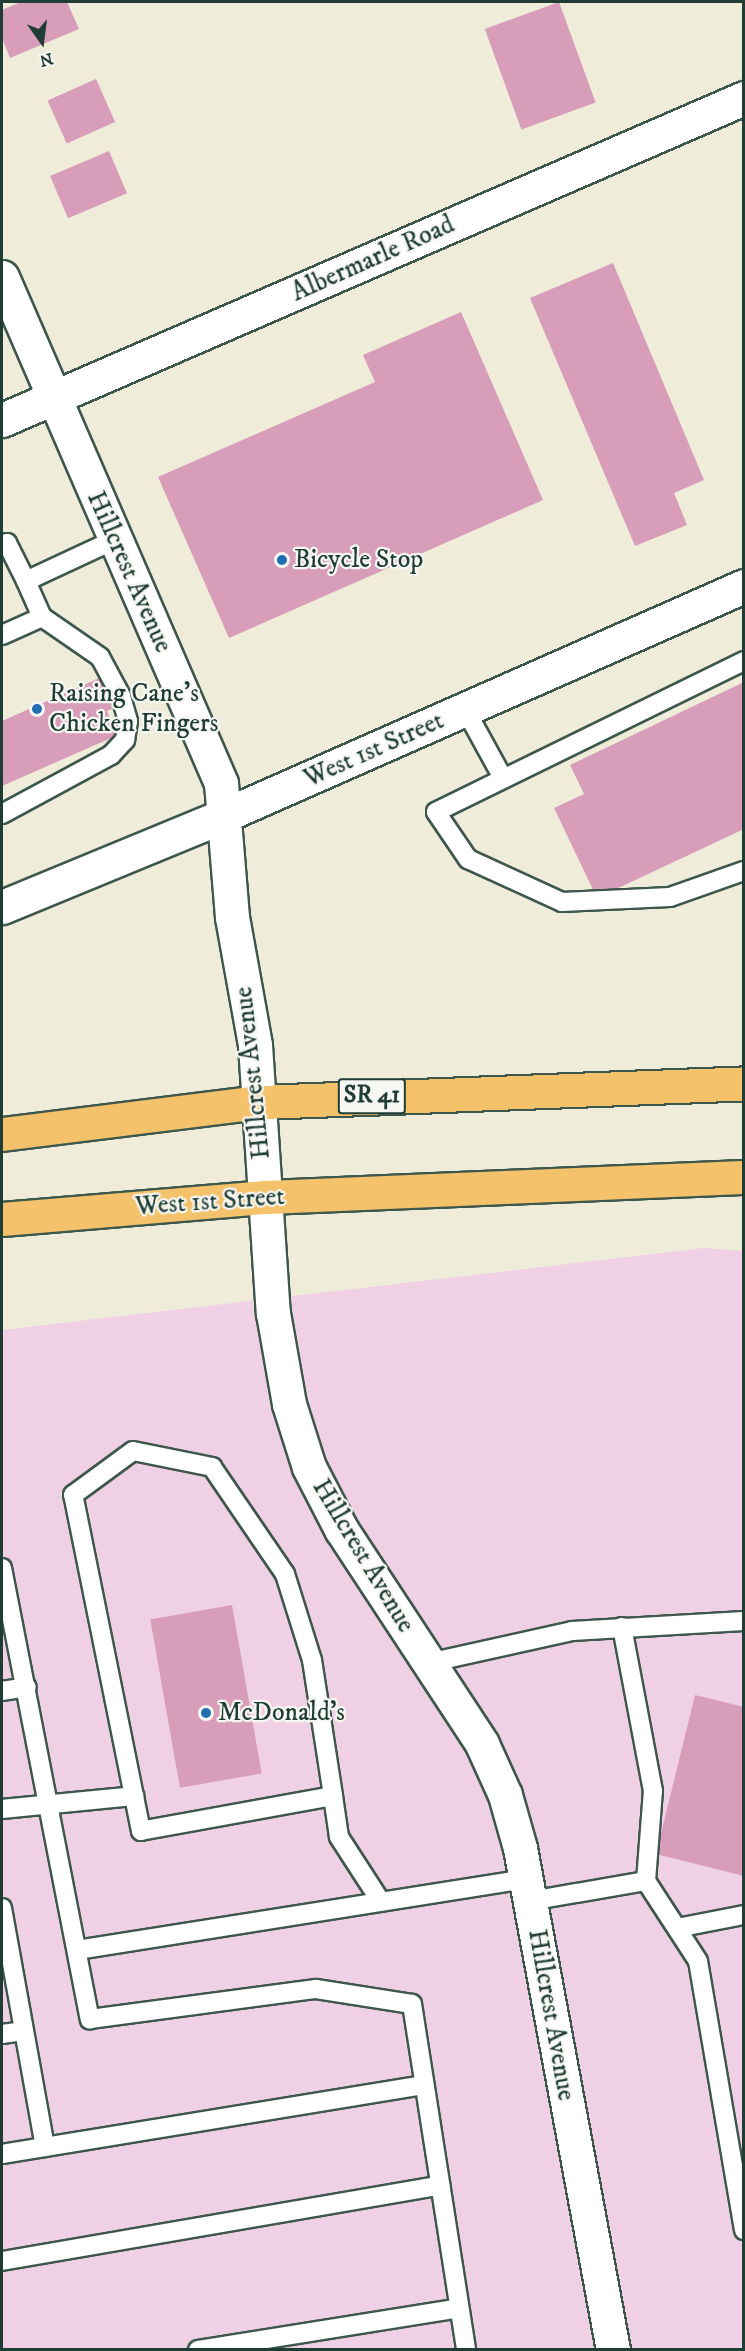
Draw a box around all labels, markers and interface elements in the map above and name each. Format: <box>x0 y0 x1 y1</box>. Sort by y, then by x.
north arrow <box>12 12 72 72</box>
text: N <box>38 48 55 71</box>
street label: Albermarle Road <box>287 209 459 309</box>
street label: Hillcrest Avenue <box>80 487 178 657</box>
place label: Bicycle Stop <box>294 544 423 576</box>
marker: Bicycle Stop <box>275 553 289 567</box>
place label: Raising Cane’s Chicken Fingers <box>49 678 218 740</box>
marker: Raising Cane’s Chicken Fingers <box>30 702 44 716</box>
street label: West 1st Street <box>299 705 449 795</box>
street label: Hillcrest Avenue <box>228 985 278 1161</box>
road number: SR 41 <box>338 1075 406 1117</box>
street label: West 1st Street <box>134 1181 286 1223</box>
street label: Hillcrest Avenue <box>305 1474 421 1638</box>
place label: McDonald's <box>218 1697 345 1729</box>
marker: McDonald's <box>199 1706 213 1720</box>
street label: Hillcrest Avenue <box>521 1927 581 2103</box>

